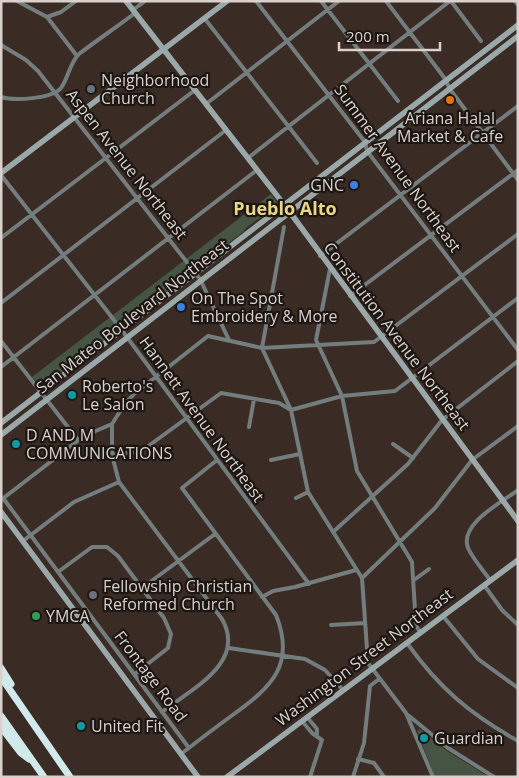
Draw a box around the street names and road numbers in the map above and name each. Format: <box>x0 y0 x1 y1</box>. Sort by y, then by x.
street label: Summer Avenue Northeast <box>330 80 467 257</box>
street label: Aspen Avenue Northeast <box>61 84 193 244</box>
street label: San Mateo Boulevard Northeast <box>31 234 233 398</box>
street label: Constitution Avenue Northeast <box>319 237 475 435</box>
street label: Hannett Avenue Northeast <box>134 332 270 506</box>
street label: Washington Street Northeast <box>271 583 457 731</box>
street label: Frontage Road <box>109 626 193 726</box>

